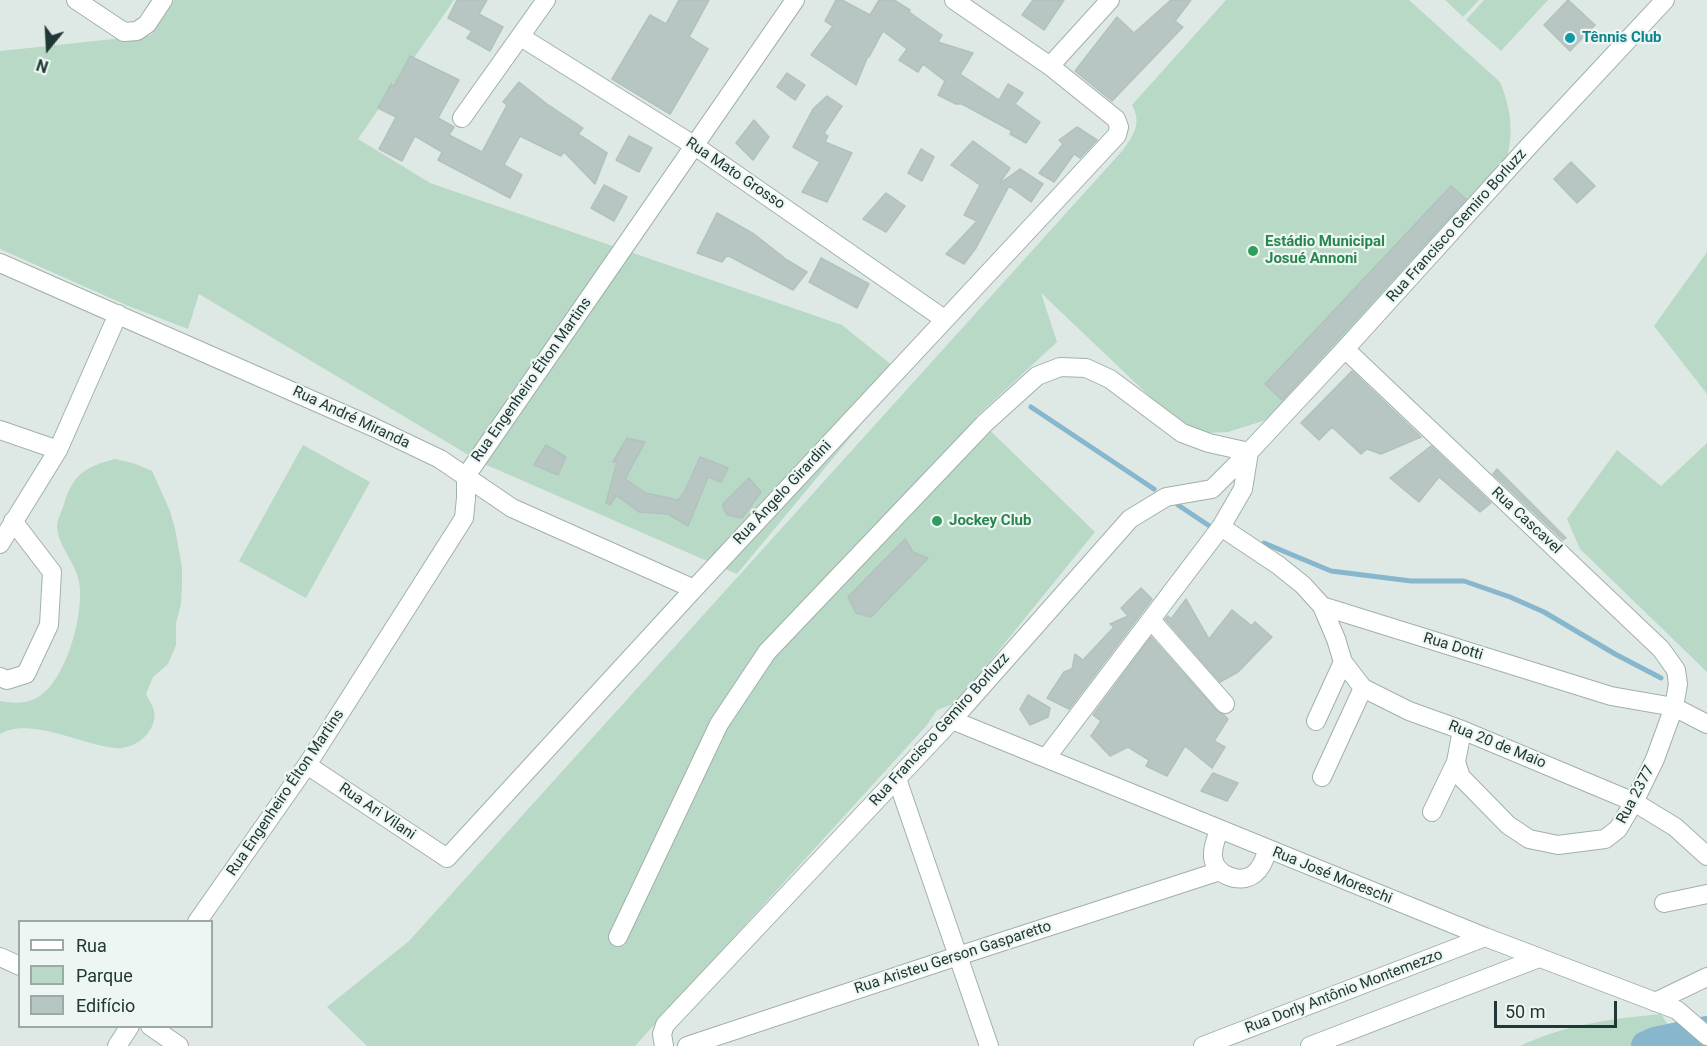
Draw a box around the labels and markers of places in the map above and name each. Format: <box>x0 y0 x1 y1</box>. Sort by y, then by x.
place label: Tênnis Club <box>1582 29 1662 47</box>
marker: Tênnis Club <box>1563 31 1577 45</box>
place label: Estádio Municipal Josué Annoni <box>1265 233 1385 268</box>
marker: Estádio Municipal Josué Annoni <box>1246 244 1260 258</box>
place label: Jockey Club <box>949 512 1031 530</box>
marker: Jockey Club <box>930 514 944 528</box>

